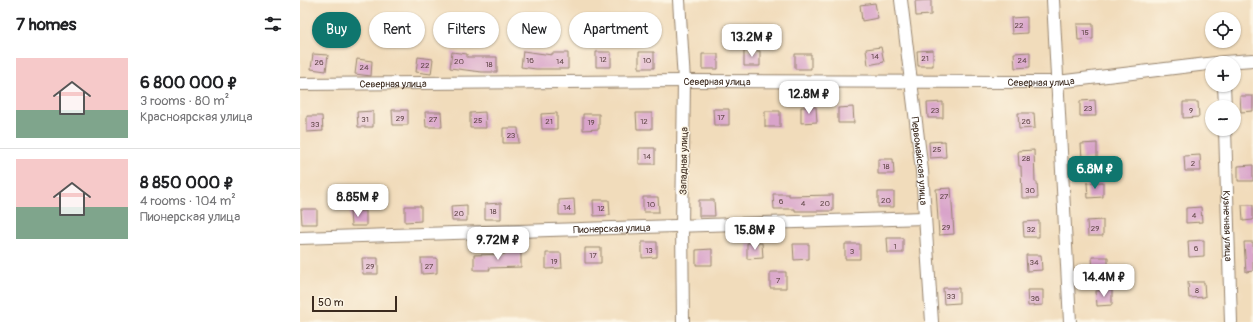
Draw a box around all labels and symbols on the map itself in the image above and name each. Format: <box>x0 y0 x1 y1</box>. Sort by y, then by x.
house number: 22 <box>1015 21 1024 30</box>
pin: 13.2M ₽ <box>715 24 789 58</box>
house number: 15 <box>1081 28 1089 37</box>
house number: 14 <box>871 52 879 61</box>
house number: 21 <box>921 54 929 63</box>
house number: 12 <box>599 55 607 64</box>
house number: 16 <box>526 56 534 65</box>
house number: 10 <box>643 56 652 65</box>
house number: 24 <box>1017 56 1027 65</box>
house number: 20 <box>454 57 465 66</box>
house number: 14 <box>556 57 564 66</box>
house number: 26 <box>314 58 324 67</box>
house number: 18 <box>485 60 493 69</box>
house number: 22 <box>421 61 430 70</box>
house number: 24 <box>359 63 369 72</box>
street label: Северная улица <box>1007 75 1076 89</box>
street label: Северная улица <box>683 76 751 88</box>
street label: Северная улица <box>359 78 427 91</box>
pin: 12.8M ₽ <box>772 81 846 115</box>
house number: 23 <box>1084 104 1093 113</box>
house number: 23 <box>931 106 940 115</box>
house number: 9 <box>1189 106 1193 115</box>
house number: 17 <box>717 113 725 122</box>
house number: 29 <box>396 114 404 123</box>
house number: 31 <box>361 115 369 124</box>
house number: 27 <box>429 115 438 124</box>
house number: 25 <box>474 116 482 125</box>
street label: Первомайская улица <box>908 116 929 206</box>
house number: 21 <box>545 117 553 126</box>
house number: 12 <box>640 117 648 126</box>
house number: 26 <box>1021 117 1031 126</box>
house number: 19 <box>587 118 595 127</box>
house number: 33 <box>311 120 320 129</box>
street label: Западная улица <box>677 127 691 195</box>
house number: 23 <box>507 131 516 140</box>
house number: 25 <box>933 145 941 154</box>
house number: 14 <box>643 152 651 161</box>
house number: 28 <box>1022 154 1030 163</box>
pin: 6.8M ₽ <box>1062 156 1128 190</box>
house number: 2 <box>1191 159 1196 168</box>
house number: 18 <box>882 162 890 171</box>
pin: 8.85M ₽ <box>321 184 395 218</box>
house number: 30 <box>1025 186 1035 195</box>
street label: Кузнечная улица <box>1220 190 1234 262</box>
house number: 27 <box>940 192 949 201</box>
house number: 20 <box>881 196 892 205</box>
house number: 6 <box>779 197 784 206</box>
house number: 4 <box>801 199 806 208</box>
house number: 20 <box>820 199 831 208</box>
house number: 10 <box>647 200 656 209</box>
house number: 14 <box>563 203 571 212</box>
house number: 12 <box>597 204 605 213</box>
house number: 18 <box>489 207 497 216</box>
house number: 20 <box>454 209 465 218</box>
house number: 4 <box>1192 211 1197 220</box>
pin: 15.8M ₽ <box>718 217 792 251</box>
street label: Пионерская улица <box>573 222 651 236</box>
house number: 29 <box>942 223 950 232</box>
house number: 29 <box>1091 224 1099 233</box>
house number: 32 <box>1027 225 1036 234</box>
pin: 9.72M ₽ <box>461 227 535 261</box>
house number: 1 <box>893 242 897 251</box>
house number: 6 <box>1194 244 1199 253</box>
house number: 13 <box>645 246 653 255</box>
house number: 3 <box>850 247 855 256</box>
house number: 17 <box>589 251 597 260</box>
house number: 19 <box>550 257 558 266</box>
house number: 34 <box>1029 258 1039 267</box>
house number: 29 <box>366 262 374 271</box>
house number: 27 <box>425 262 434 271</box>
pin: 14.4M ₽ <box>1067 264 1141 298</box>
house number: 7 <box>776 276 781 285</box>
house number: 8 <box>1195 286 1199 295</box>
house number: 33 <box>947 292 956 301</box>
scale bar <box>312 294 397 313</box>
house number: 36 <box>1030 294 1040 303</box>

